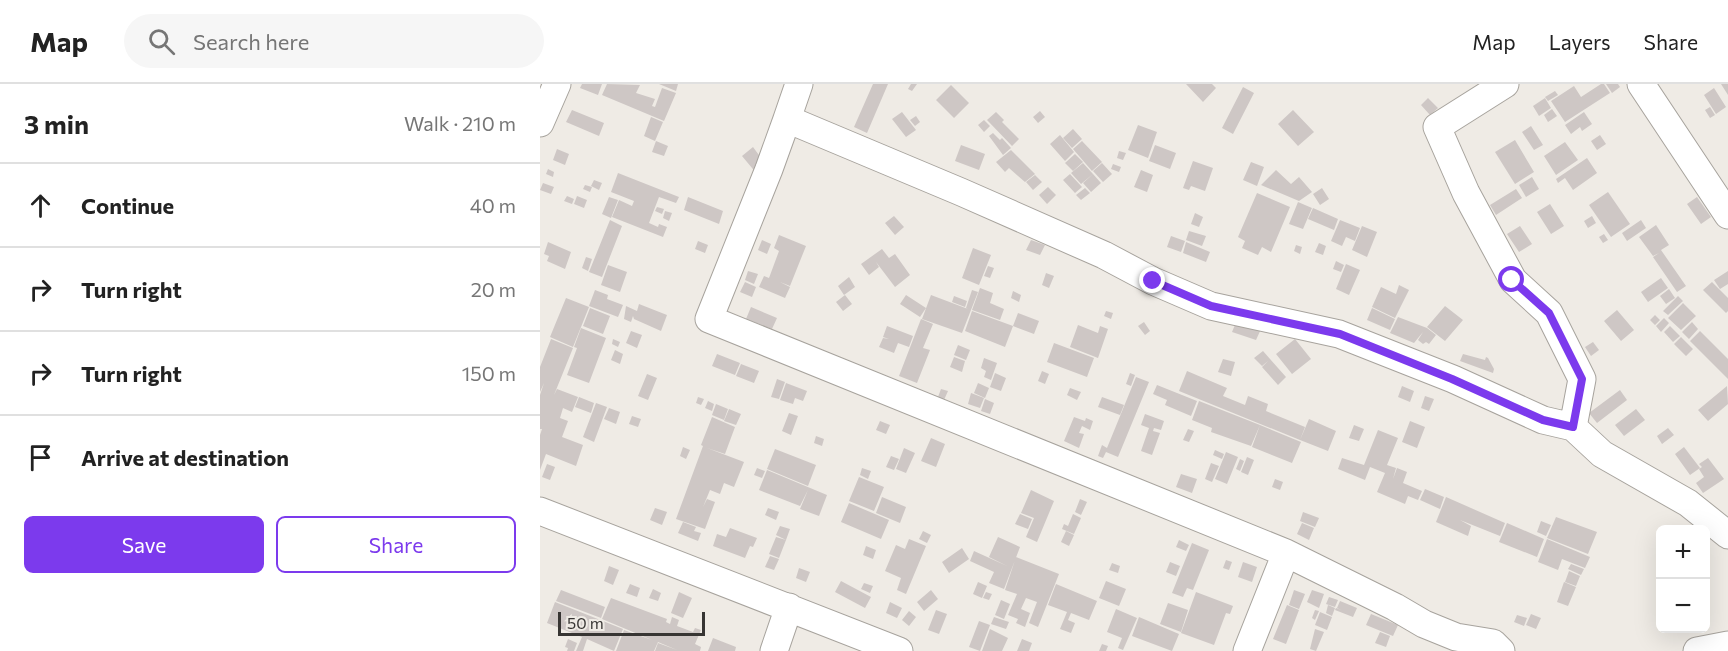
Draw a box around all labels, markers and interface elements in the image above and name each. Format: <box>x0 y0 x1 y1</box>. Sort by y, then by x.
search box <box>124 14 544 68</box>
text: Map <box>30 24 88 58</box>
icon: search <box>145 25 178 58</box>
text: Search here <box>193 28 309 55</box>
text: Map <box>1472 29 1516 54</box>
text: Layers <box>1549 29 1611 54</box>
text: Share <box>1644 29 1698 54</box>
text: 3 min <box>24 108 89 139</box>
text: Walk · 210 m <box>404 111 516 135</box>
icon: ahead <box>24 189 57 222</box>
text: Continue <box>81 192 174 219</box>
text: 40 m <box>470 193 516 217</box>
route start <box>1498 266 1524 292</box>
route end <box>1139 267 1165 293</box>
icon: right <box>24 273 57 306</box>
text: Turn right <box>81 276 182 303</box>
text: 20 m <box>471 277 516 301</box>
icon: right <box>24 357 57 390</box>
text: Turn right <box>81 360 182 387</box>
text: 150 m <box>462 361 516 385</box>
icon: arrive <box>24 441 57 474</box>
text: Arrive at destination <box>81 444 289 471</box>
button: Save <box>24 516 264 573</box>
button: Share <box>276 516 516 573</box>
map controls <box>1656 525 1710 633</box>
button: + <box>1656 525 1710 579</box>
button: − <box>1656 579 1710 633</box>
scale bar <box>558 609 705 636</box>
text: 50 m <box>567 613 604 632</box>

